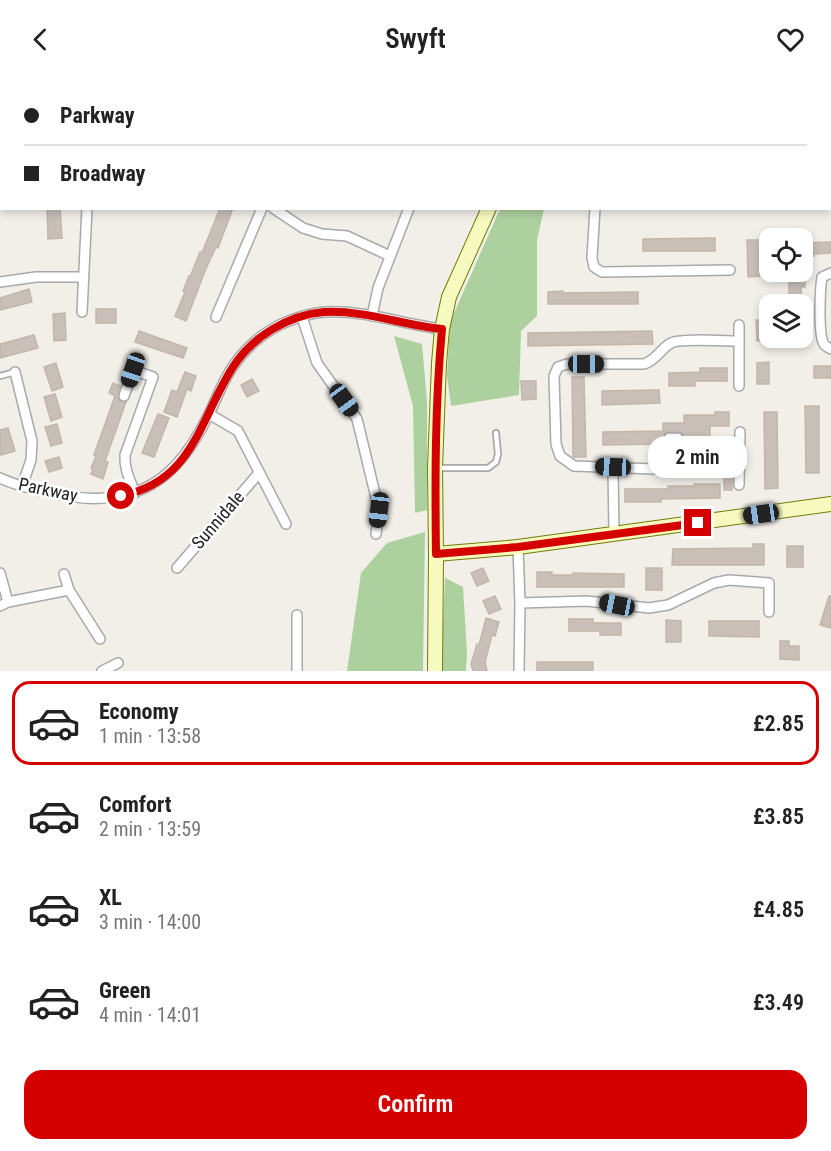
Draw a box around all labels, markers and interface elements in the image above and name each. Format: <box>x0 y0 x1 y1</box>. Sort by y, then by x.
icon: back <box>24 23 57 56</box>
text: Swyft <box>385 23 446 55</box>
icon: heart <box>774 23 807 56</box>
text: Parkway <box>60 103 135 128</box>
text: Broadway <box>60 161 145 186</box>
map controls <box>759 228 813 348</box>
button: locate <box>759 228 813 282</box>
button: layers <box>759 294 813 348</box>
car <box>119 350 147 390</box>
car <box>568 355 604 373</box>
car <box>326 380 362 420</box>
callout: 2 min <box>648 436 748 478</box>
text: 2 min <box>675 445 720 469</box>
car <box>595 457 631 477</box>
street label: Parkway <box>17 473 80 506</box>
route start <box>107 482 134 509</box>
street label: Sunnidale <box>187 486 248 553</box>
car <box>368 491 390 529</box>
car <box>742 503 780 525</box>
route end <box>684 509 711 536</box>
car <box>598 593 636 617</box>
icon: car <box>27 696 81 750</box>
text: Economy <box>99 699 179 724</box>
text: £2.85 <box>753 711 804 736</box>
text: 1 min · 13:58 <box>99 724 201 748</box>
icon: car <box>27 789 81 843</box>
text: Comfort <box>99 792 172 817</box>
text: £3.85 <box>753 804 804 829</box>
text: 2 min · 13:59 <box>99 817 201 841</box>
icon: car <box>27 882 81 936</box>
text: XL <box>99 885 122 910</box>
text: £4.85 <box>753 897 804 922</box>
text: 3 min · 14:00 <box>99 910 201 934</box>
icon: car <box>27 975 81 1029</box>
text: Green <box>99 978 151 1003</box>
text: £3.49 <box>753 990 804 1015</box>
text: 4 min · 14:01 <box>99 1003 201 1027</box>
button: Confirm <box>24 1070 807 1139</box>

